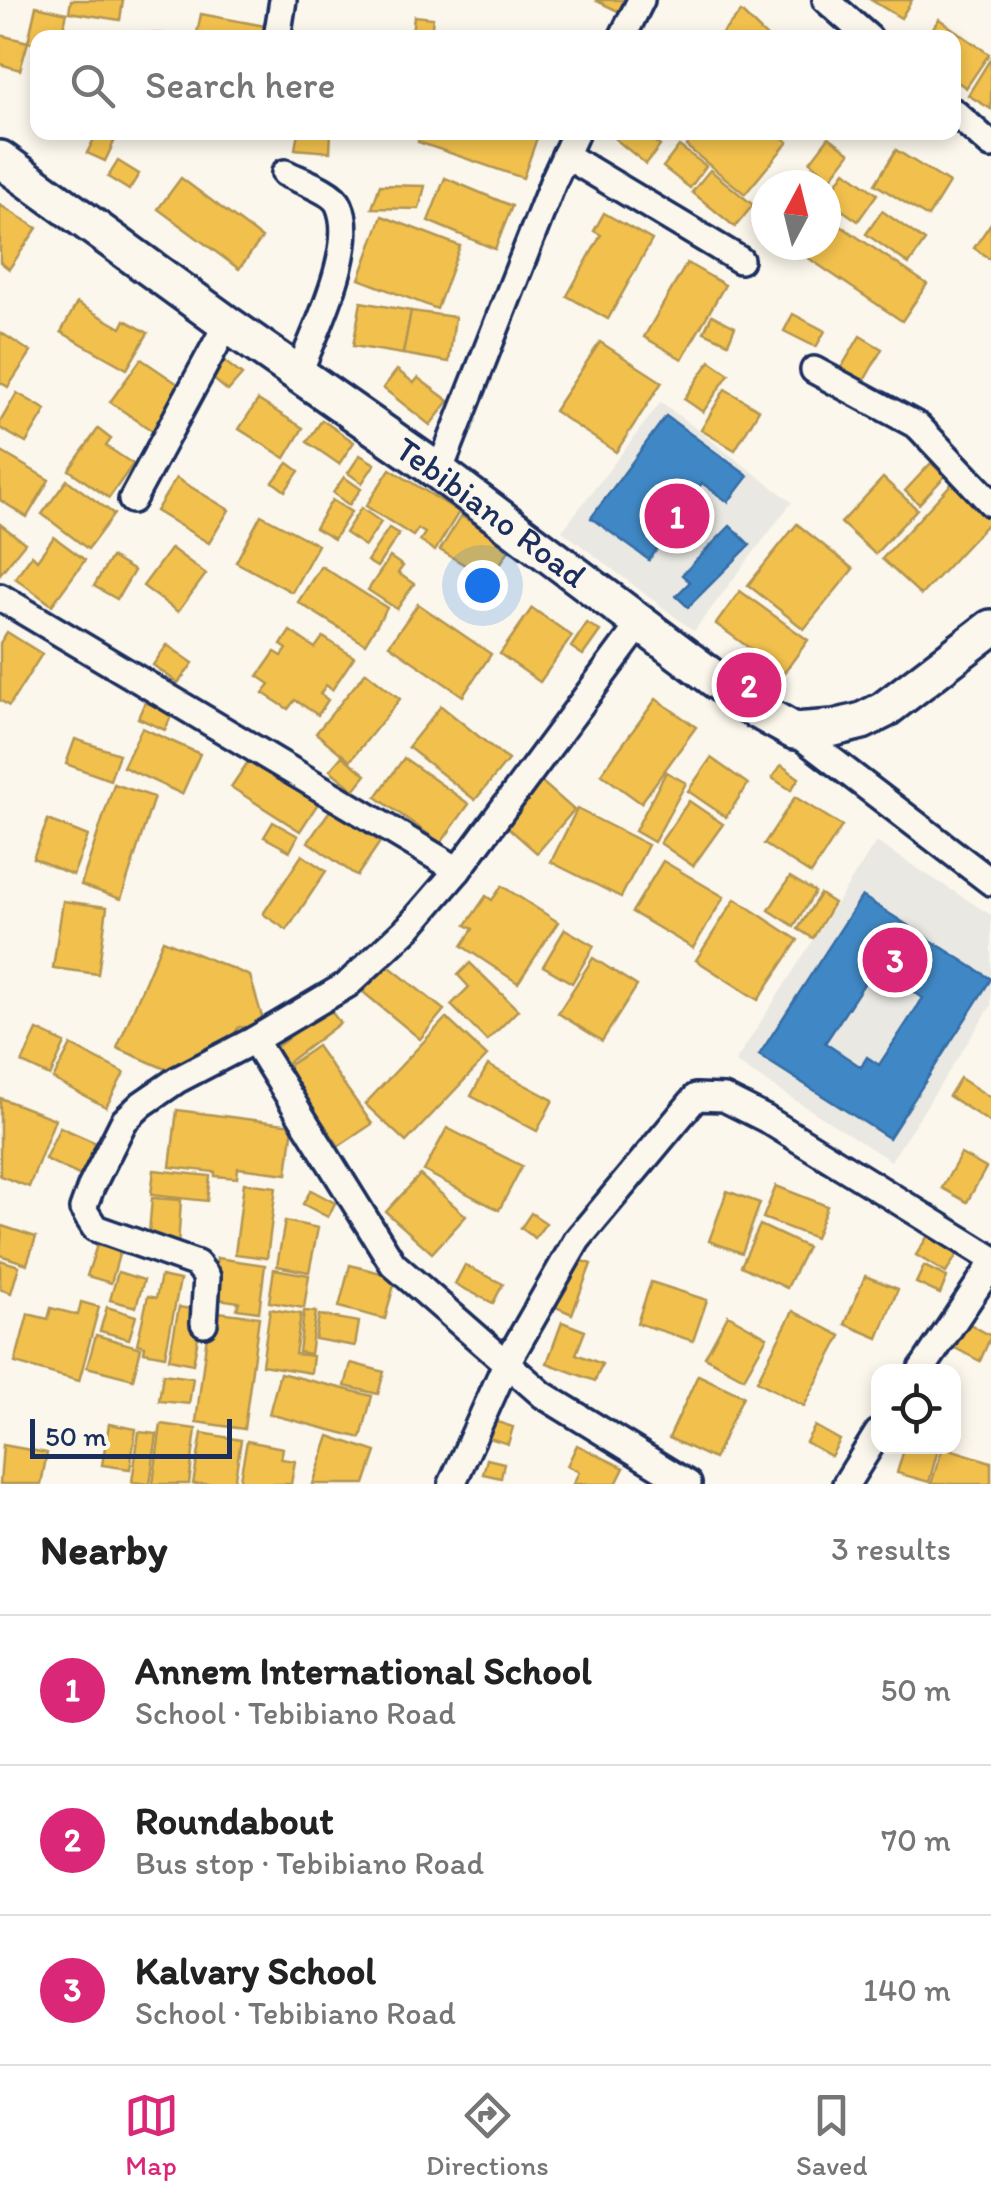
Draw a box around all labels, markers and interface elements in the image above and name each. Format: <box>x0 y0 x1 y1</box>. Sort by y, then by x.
search box <box>30 30 961 140</box>
icon: search <box>65 58 120 113</box>
text: Search here <box>145 62 336 108</box>
north arrow <box>751 170 841 260</box>
street label: Tebibiano Road <box>388 427 595 597</box>
pin: 1 <box>644 478 710 554</box>
your location <box>457 560 508 611</box>
pin: 2 <box>716 648 782 722</box>
pin: 3 <box>862 922 928 998</box>
map controls <box>871 1364 961 1454</box>
button: locate <box>871 1364 961 1454</box>
scale bar <box>30 1414 232 1458</box>
text: 50 m <box>45 1419 107 1453</box>
text: Nearby <box>40 1524 167 1575</box>
text: 3 results <box>831 1530 951 1568</box>
text: Annem International School <box>135 1648 592 1694</box>
text: 1 <box>65 1671 80 1709</box>
text: 50 m <box>880 1671 951 1709</box>
text: School · Tebibiano Road <box>135 1694 456 1732</box>
text: Roundabout <box>135 1798 334 1844</box>
text: 2 <box>64 1821 81 1859</box>
text: 70 m <box>881 1821 951 1859</box>
text: Bus stop · Tebibiano Road <box>135 1844 484 1882</box>
text: Kalvary School <box>135 1948 376 1994</box>
text: 3 <box>64 1971 81 2009</box>
text: 140 m <box>863 1971 951 2009</box>
text: School · Tebibiano Road <box>135 1994 456 2032</box>
tab: Map <box>124 2088 179 2182</box>
tab: Directions <box>426 2088 549 2182</box>
tab: Saved <box>796 2088 867 2182</box>

